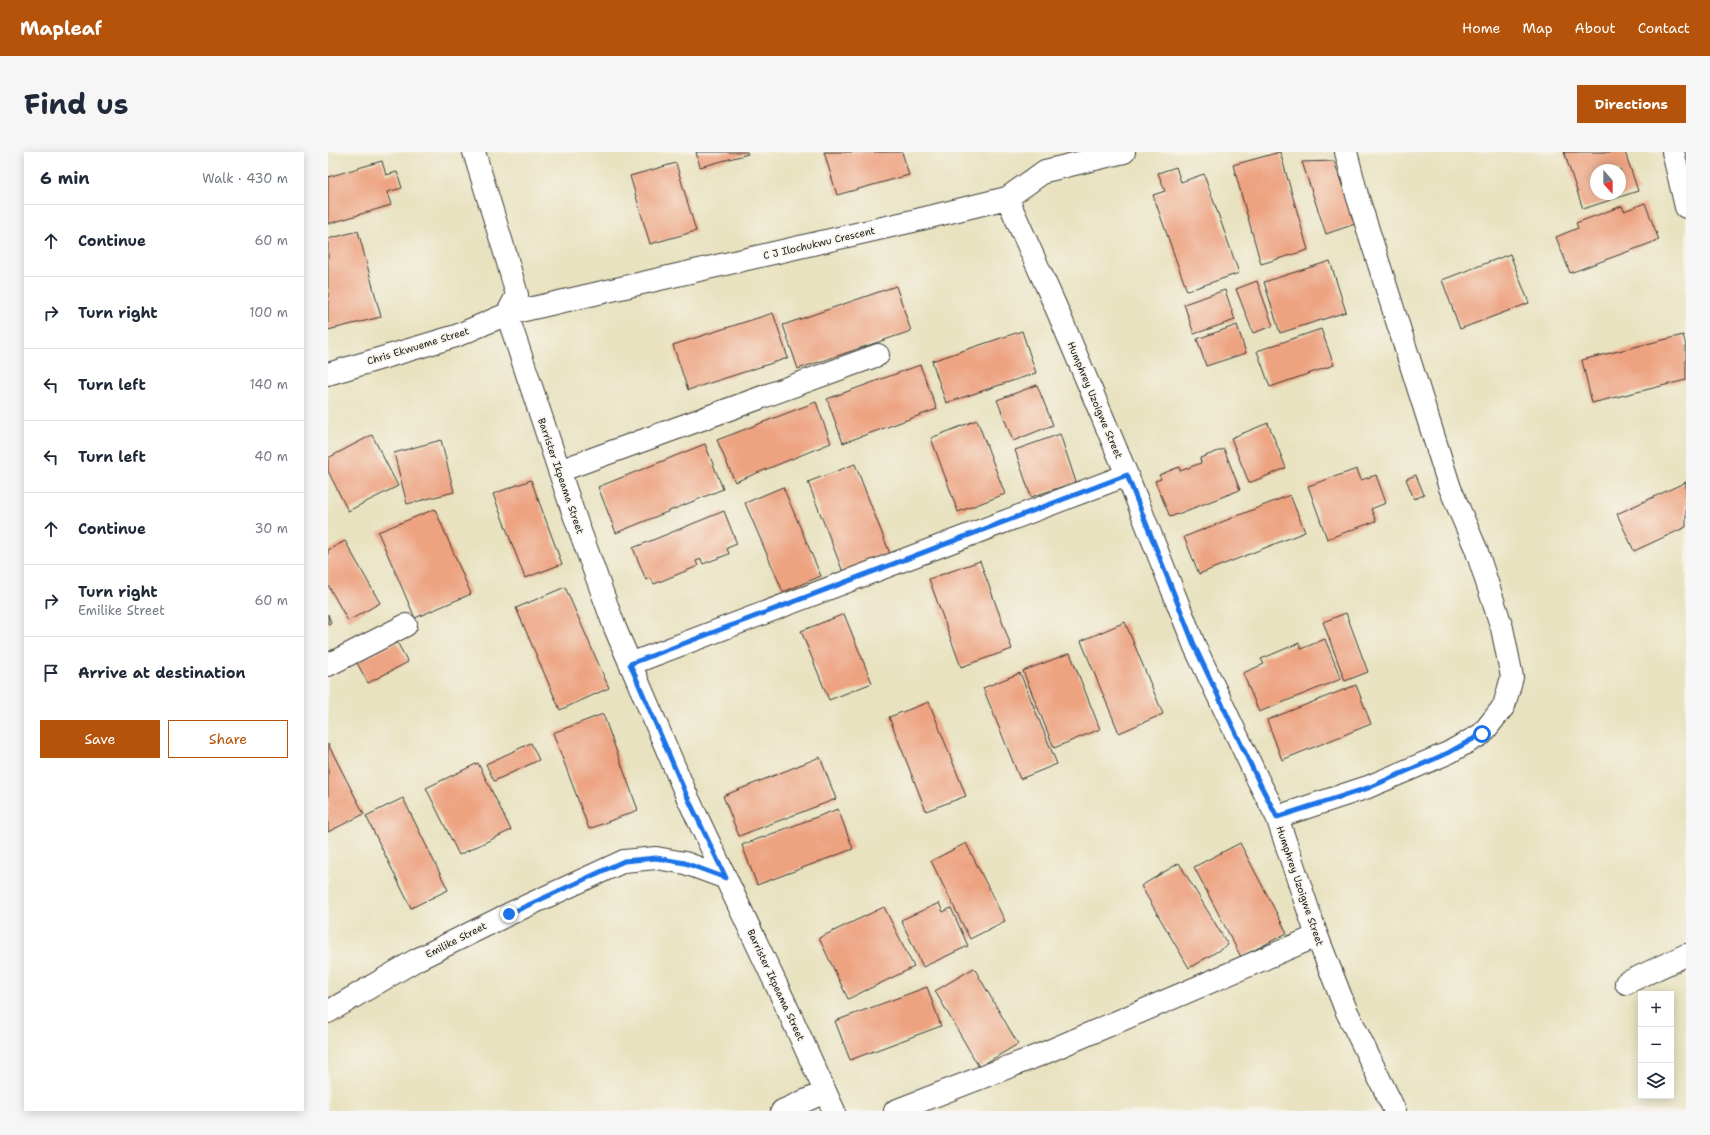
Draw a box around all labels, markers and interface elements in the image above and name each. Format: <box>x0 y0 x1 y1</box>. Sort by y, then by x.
text: Mapleaf <box>20 16 102 41</box>
text: Home <box>1462 19 1501 37</box>
text: Map <box>1523 19 1553 37</box>
text: About <box>1575 19 1616 37</box>
text: Contact <box>1638 19 1690 37</box>
text: Find us <box>24 85 129 123</box>
button: Directions <box>1577 85 1686 123</box>
north arrow <box>1590 164 1626 200</box>
text: 6 min <box>40 167 90 189</box>
text: Walk · 430 m <box>202 170 288 187</box>
street label: C J Ilochukwu Crescent <box>762 224 876 262</box>
icon: ahead <box>40 230 62 252</box>
text: Continue <box>78 231 146 251</box>
text: 60 m <box>255 232 288 249</box>
icon: right <box>40 302 62 324</box>
text: Turn right <box>78 303 158 323</box>
text: 100 m <box>249 304 288 321</box>
street label: Chris Ekwueme Street <box>365 324 471 368</box>
street label: Humphrey Uzoigwe Street <box>1064 339 1126 461</box>
icon: left <box>40 374 62 396</box>
text: Turn left <box>78 375 146 395</box>
text: 140 m <box>249 376 288 393</box>
street label: Barrister Ikpeama Street <box>535 416 587 536</box>
icon: left <box>40 446 62 468</box>
text: Turn left <box>78 447 146 467</box>
text: 40 m <box>254 448 288 465</box>
icon: ahead <box>40 518 62 540</box>
text: Continue <box>78 519 146 539</box>
text: 30 m <box>254 520 288 537</box>
text: Turn right <box>78 582 158 602</box>
icon: right <box>40 590 62 612</box>
text: 60 m <box>255 592 288 609</box>
text: Emilike Street <box>78 602 165 619</box>
icon: arrive <box>40 662 62 684</box>
text: Arrive at destination <box>78 663 246 683</box>
button: Save <box>40 720 160 758</box>
button: Share <box>168 720 288 758</box>
route start <box>1473 725 1491 743</box>
street label: Humphrey Uzoigwe Street <box>1273 824 1327 948</box>
route end <box>500 905 518 923</box>
street label: Emilike Street <box>423 919 489 961</box>
street label: Barrister Ikpeama Street <box>744 927 808 1043</box>
map controls <box>1638 991 1674 1099</box>
button: + <box>1638 991 1674 1027</box>
button: − <box>1638 1027 1674 1063</box>
button: layers <box>1638 1063 1674 1099</box>

